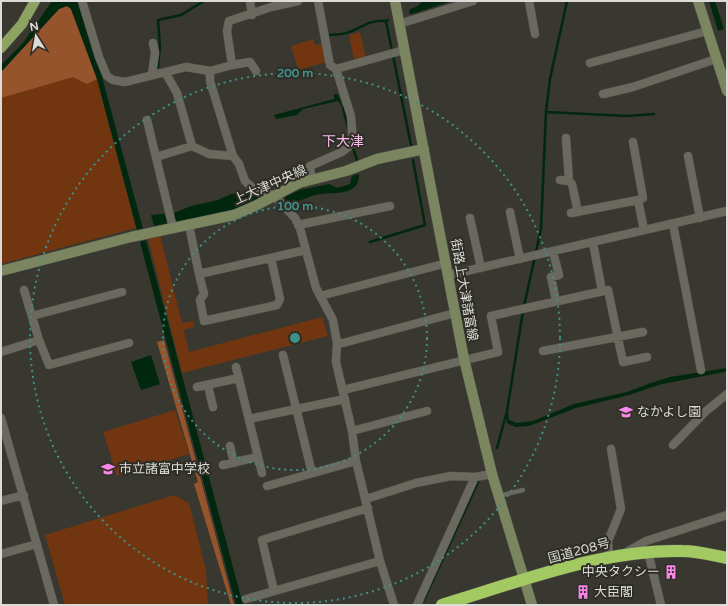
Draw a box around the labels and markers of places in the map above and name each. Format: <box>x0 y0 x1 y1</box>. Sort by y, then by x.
centre of rings <box>288 331 302 345</box>
school or university icon: なかよし園 <box>618 404 634 420</box>
place label: なかよし園 <box>637 404 701 420</box>
school or university icon: 市立諸富中学校 <box>100 461 116 477</box>
place label: 市立諸富中学校 <box>119 461 210 477</box>
place label: 中央タクシー <box>582 564 660 580</box>
building icon: 中央タクシー <box>663 564 679 580</box>
building icon: 大臣閣 <box>575 584 591 600</box>
place label: 大臣閣 <box>594 584 633 600</box>

